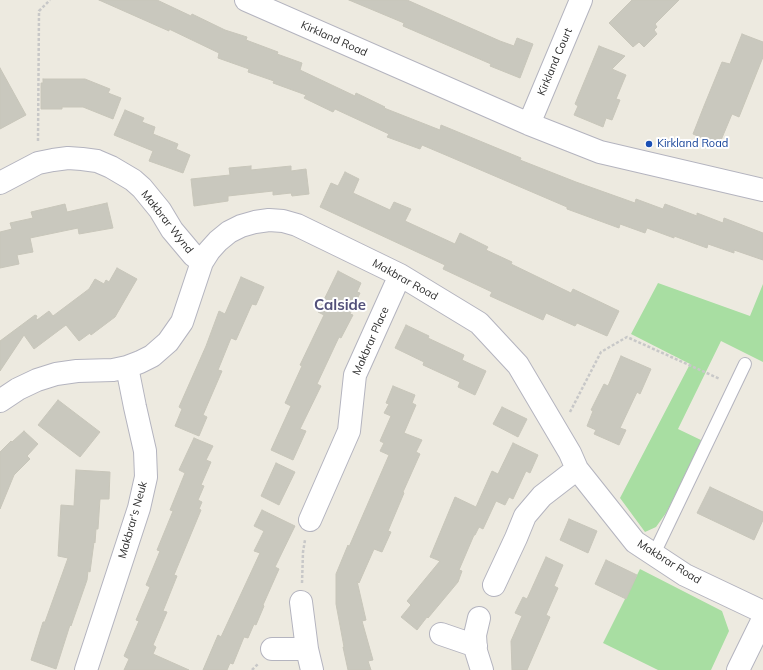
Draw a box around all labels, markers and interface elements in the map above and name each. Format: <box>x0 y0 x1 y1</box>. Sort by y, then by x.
street label: Kirkland Road <box>299 18 369 60</box>
street label: Kirkland Court <box>535 26 575 98</box>
place label: Kirkland Road <box>657 137 728 151</box>
marker: Kirkland Road <box>644 139 654 149</box>
street label: Makbrar Wynd <box>138 188 196 256</box>
street label: Makbrar Road <box>370 257 440 303</box>
district label: Calside <box>314 296 366 314</box>
street label: Makbrar Place <box>350 305 392 377</box>
street label: Makbrar's Neuk <box>116 480 150 560</box>
street label: Makbrar Road <box>635 537 703 587</box>

